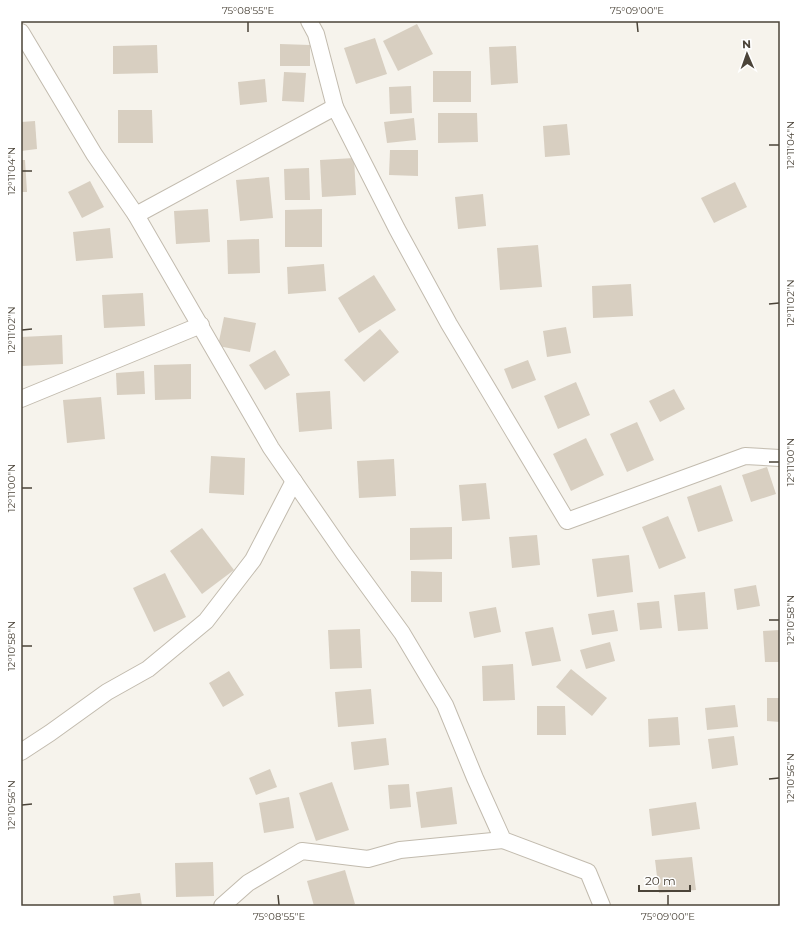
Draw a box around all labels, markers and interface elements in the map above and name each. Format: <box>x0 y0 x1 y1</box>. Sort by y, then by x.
text: 75°08'55"E <box>222 4 274 17</box>
text: 75°09'00"E <box>610 4 664 17</box>
north arrow <box>727 34 767 74</box>
text: N <box>742 37 751 51</box>
text: 12°11'04"N <box>784 121 797 169</box>
text: 12°11'04"N <box>5 147 18 195</box>
text: 12°11'02"N <box>784 279 797 327</box>
text: 12°11'02"N <box>5 306 18 354</box>
text: 12°11'00"N <box>784 438 797 486</box>
text: 12°11'00"N <box>5 464 18 512</box>
text: 12°10'58"N <box>784 595 797 645</box>
text: 12°10'58"N <box>5 621 18 671</box>
text: 12°10'56"N <box>784 753 797 803</box>
text: 12°10'56"N <box>5 780 18 830</box>
scale bar <box>639 867 690 893</box>
text: 20 m <box>645 873 676 888</box>
text: 75°08'55"E <box>253 910 305 923</box>
text: 75°09'00"E <box>641 910 695 923</box>

